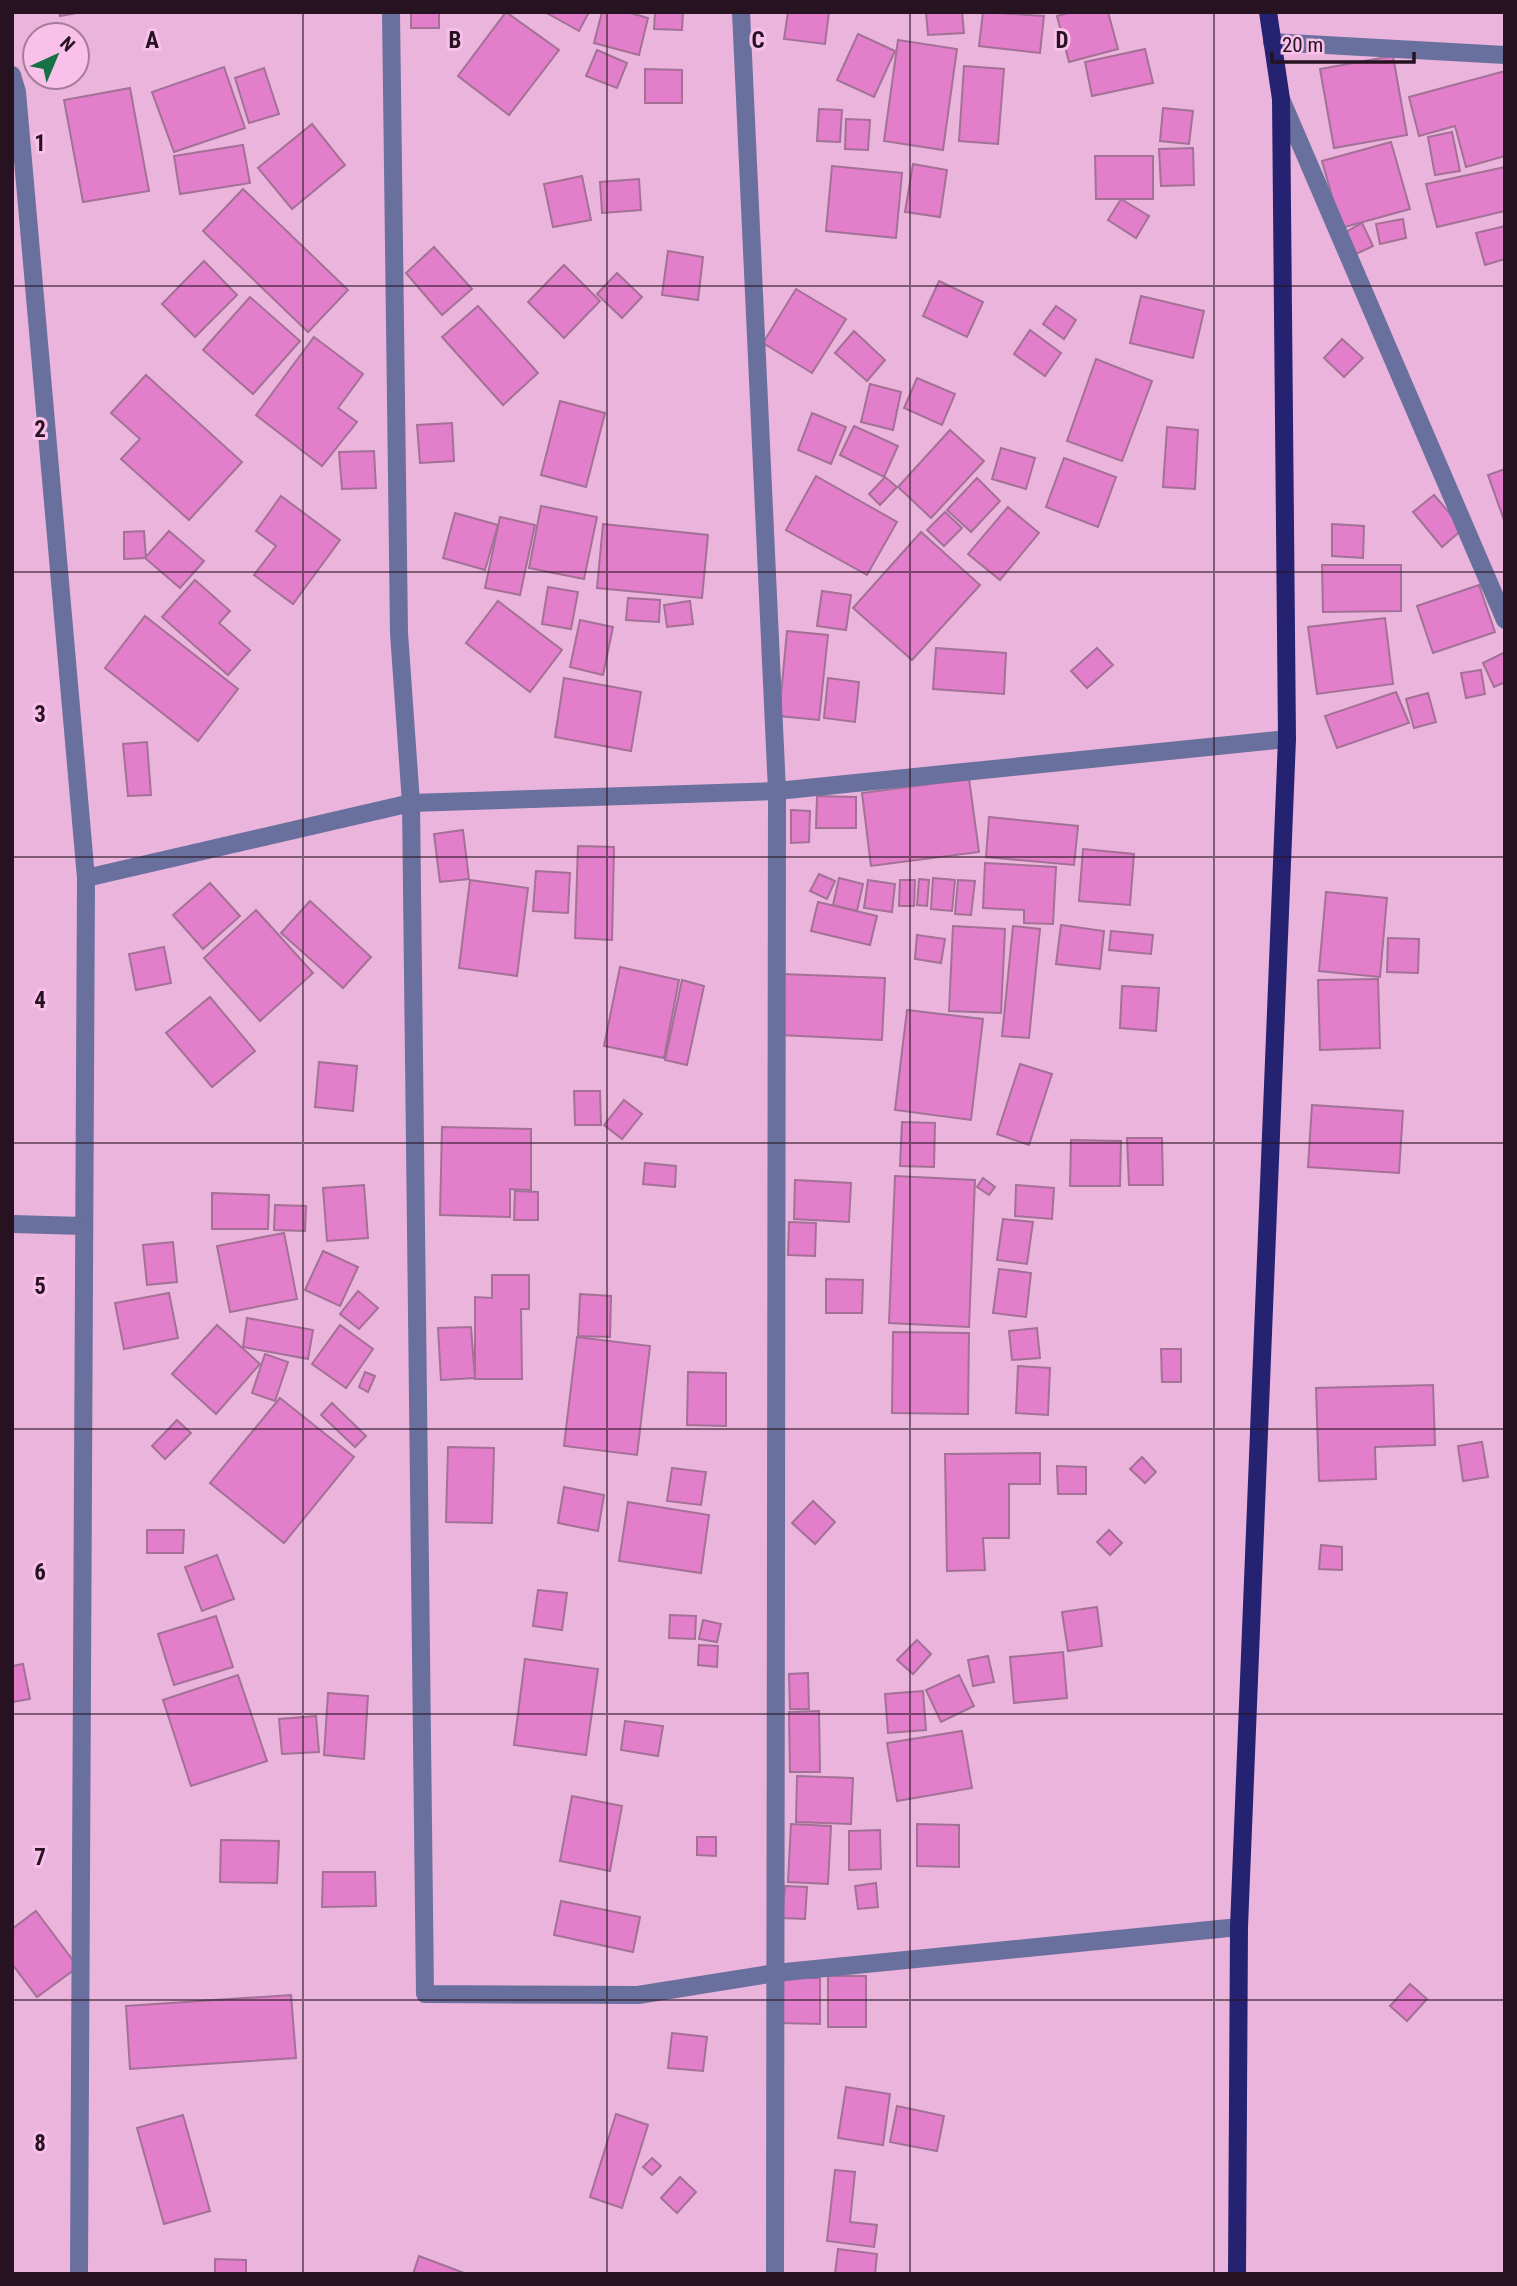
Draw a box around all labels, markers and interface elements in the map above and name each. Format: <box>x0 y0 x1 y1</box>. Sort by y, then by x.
north arrow <box>21 21 91 91</box>
scale bar <box>1272 21 1414 65</box>
text: A <box>145 27 159 54</box>
text: B <box>449 27 461 54</box>
text: C <box>751 27 765 54</box>
text: D <box>1056 27 1069 54</box>
text: N <box>55 32 80 56</box>
text: 20 m <box>1282 33 1323 57</box>
text: 1 <box>34 130 46 157</box>
text: 2 <box>34 416 46 443</box>
text: 3 <box>34 701 46 728</box>
text: 4 <box>34 987 46 1014</box>
text: 5 <box>34 1273 46 1300</box>
text: 6 <box>34 1559 46 1586</box>
text: 7 <box>34 1844 46 1871</box>
text: 8 <box>34 2130 46 2157</box>

